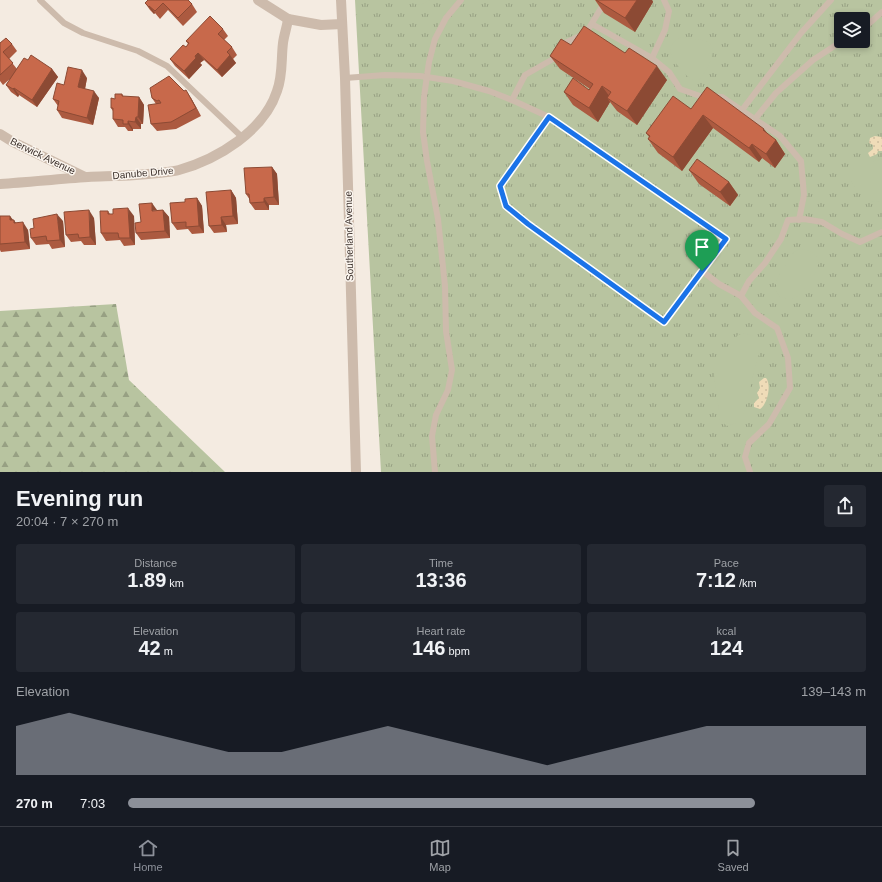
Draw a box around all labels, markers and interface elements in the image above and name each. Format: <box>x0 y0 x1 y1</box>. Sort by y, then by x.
map controls <box>834 12 870 48</box>
button: layers <box>834 12 870 48</box>
street label: Berwick Avenue <box>9 136 78 177</box>
street label: Danube Drive <box>112 165 174 181</box>
street label: Southerland Avenue <box>343 191 355 281</box>
pin <box>685 230 719 271</box>
icon: arrive <box>691 236 713 258</box>
button: share <box>824 485 866 527</box>
text: Evening run <box>16 486 143 511</box>
text: 20:04 · 7 × 270 m <box>16 514 118 529</box>
text: Distance <box>134 557 177 569</box>
text: Time <box>429 557 453 569</box>
text: Pace <box>714 557 739 569</box>
text: 1.89 <box>127 569 166 591</box>
text: 13:36 <box>415 569 467 591</box>
text: 7:12 <box>696 569 736 591</box>
text: km <box>166 577 184 589</box>
text: /km <box>736 577 757 589</box>
text: Elevation <box>133 625 178 637</box>
text: Heart rate <box>417 625 465 637</box>
text: kcal <box>717 625 736 637</box>
text: 42 <box>138 637 161 659</box>
text: 146 <box>412 637 445 659</box>
text: 124 <box>710 637 743 659</box>
text: m <box>161 645 173 657</box>
text: bpm <box>445 645 470 657</box>
text: Elevation <box>16 684 69 699</box>
text: 139–143 m <box>801 684 866 699</box>
text: 270 m <box>16 796 53 811</box>
text: 7:03 <box>80 796 105 811</box>
tab: Home <box>133 837 163 873</box>
tab: Map <box>429 837 451 873</box>
tab: Saved <box>718 837 749 873</box>

